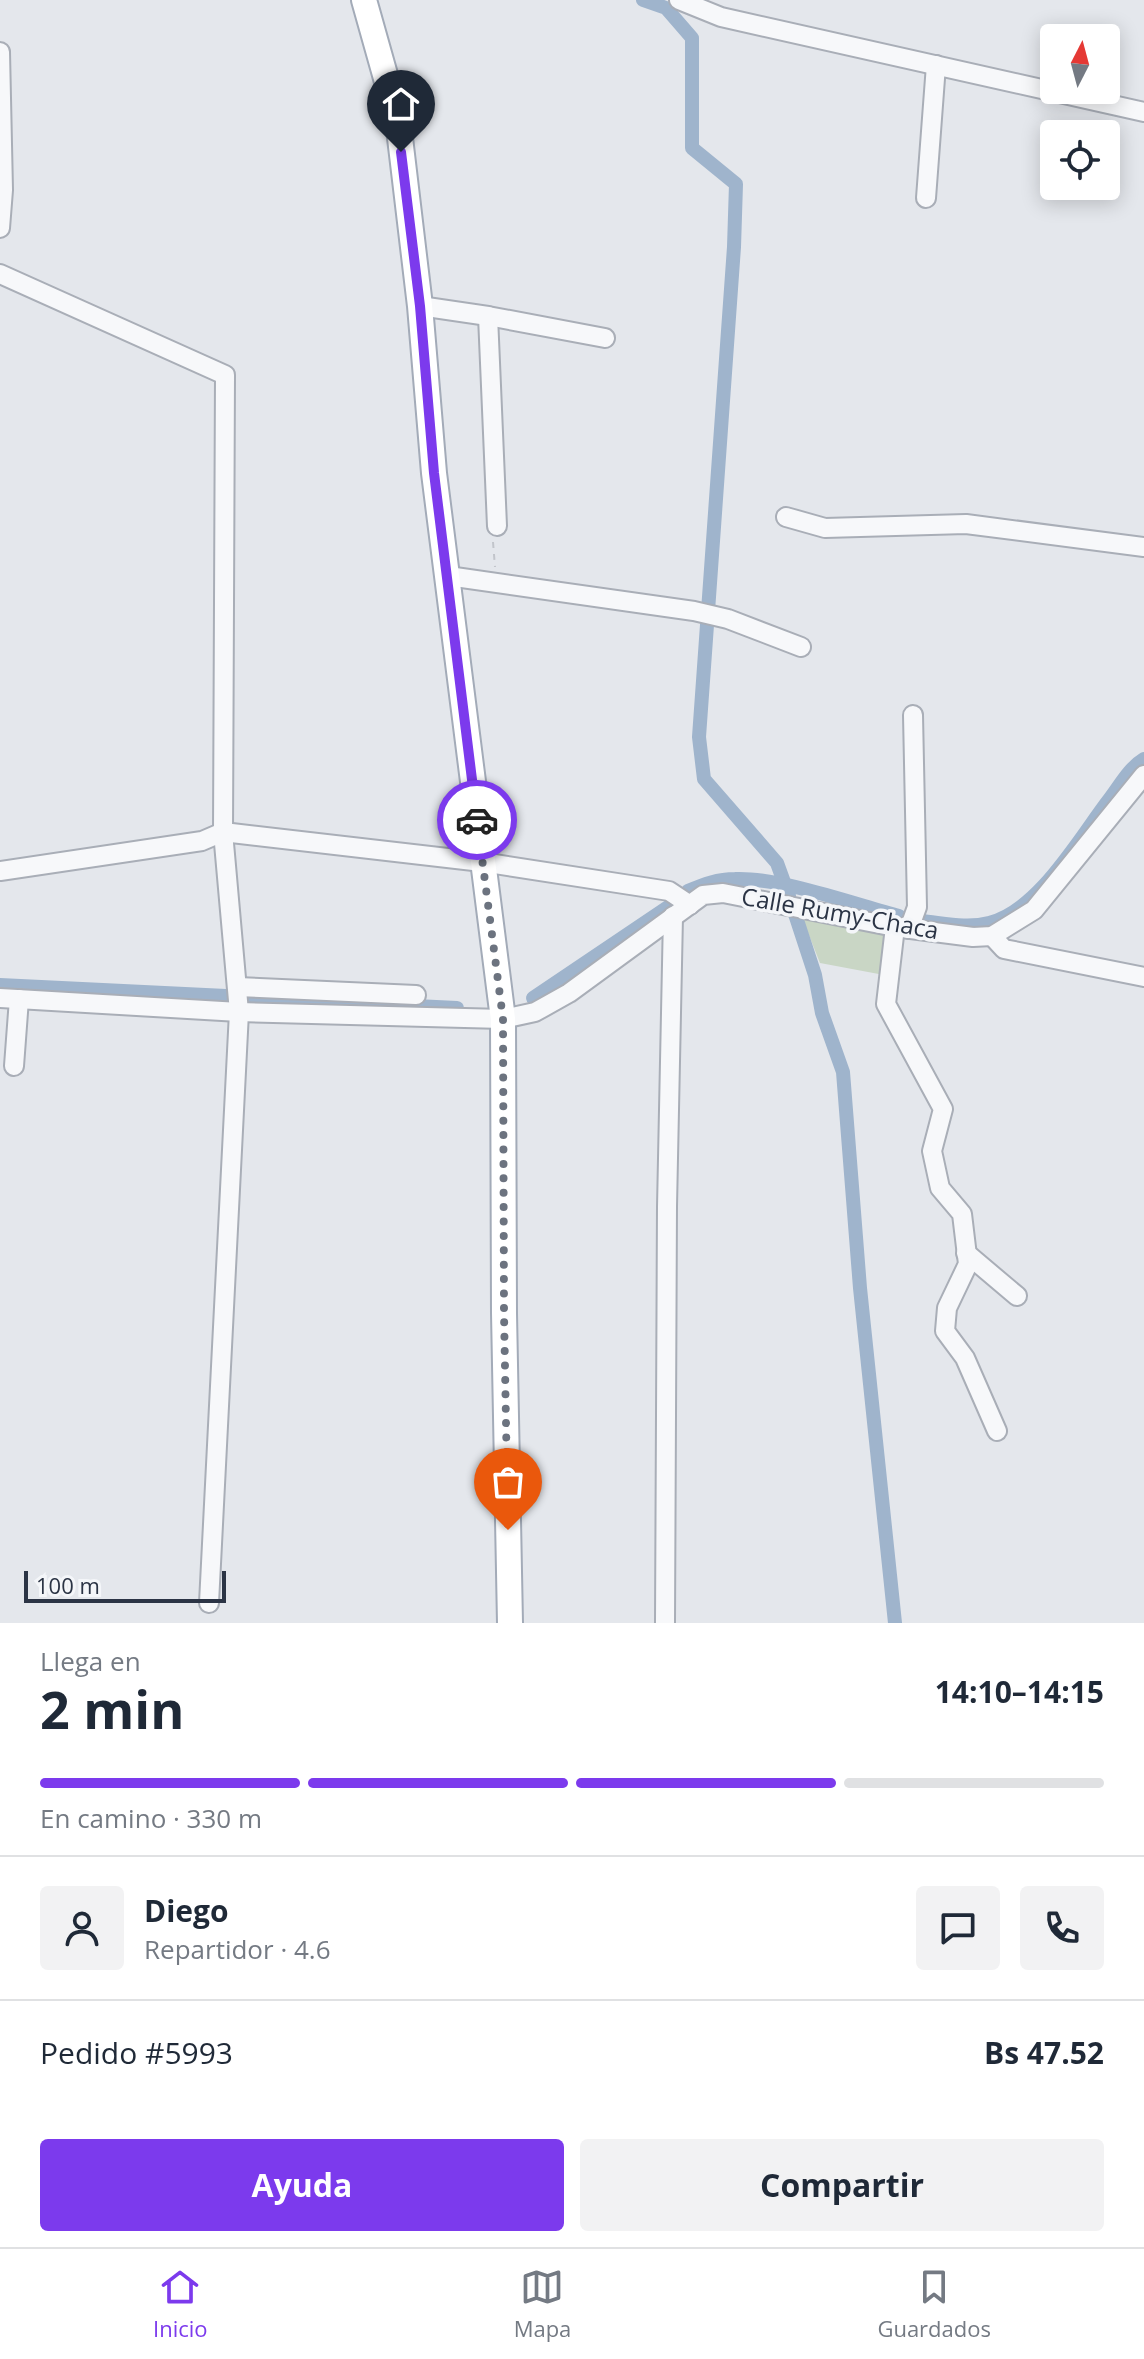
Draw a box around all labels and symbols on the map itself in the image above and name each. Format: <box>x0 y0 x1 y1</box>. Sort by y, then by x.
north arrow <box>1040 24 1120 104</box>
pin <box>367 70 435 152</box>
courier <box>437 780 517 860</box>
street label: Calle Rumy-Chaca <box>739 879 941 946</box>
pin <box>474 1448 542 1530</box>
scale bar <box>24 1567 226 1603</box>

